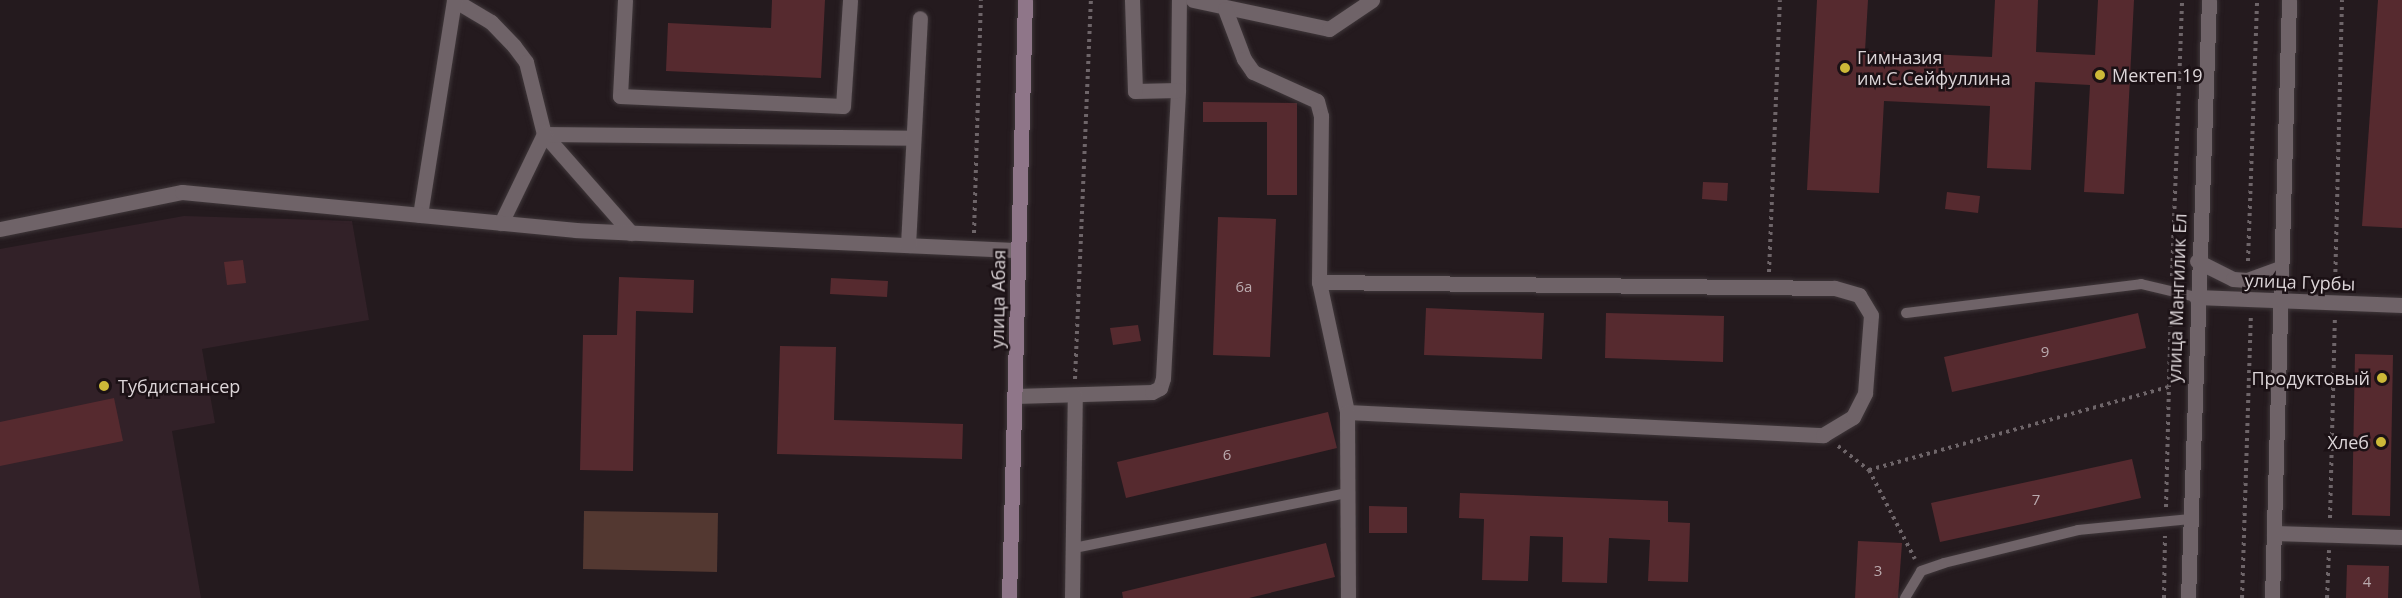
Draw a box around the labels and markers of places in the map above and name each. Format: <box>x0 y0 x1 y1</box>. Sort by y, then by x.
place label: Гимназия им.С.Сейфуллина <box>1857 47 2011 90</box>
marker: Гимназия им.С.Сейфуллина <box>1838 61 1852 75</box>
place label: Мектеп 19 <box>2112 64 2203 86</box>
marker: Мектеп 19 <box>2093 68 2107 82</box>
place label: Продуктовый <box>2251 367 2370 389</box>
marker: Продуктовый <box>2375 371 2389 385</box>
place label: Тубдиспансер <box>118 375 240 397</box>
marker: Тубдиспансер <box>95 377 113 395</box>
place label: Хлеб <box>2327 431 2369 453</box>
marker: Хлеб <box>2374 435 2388 449</box>

